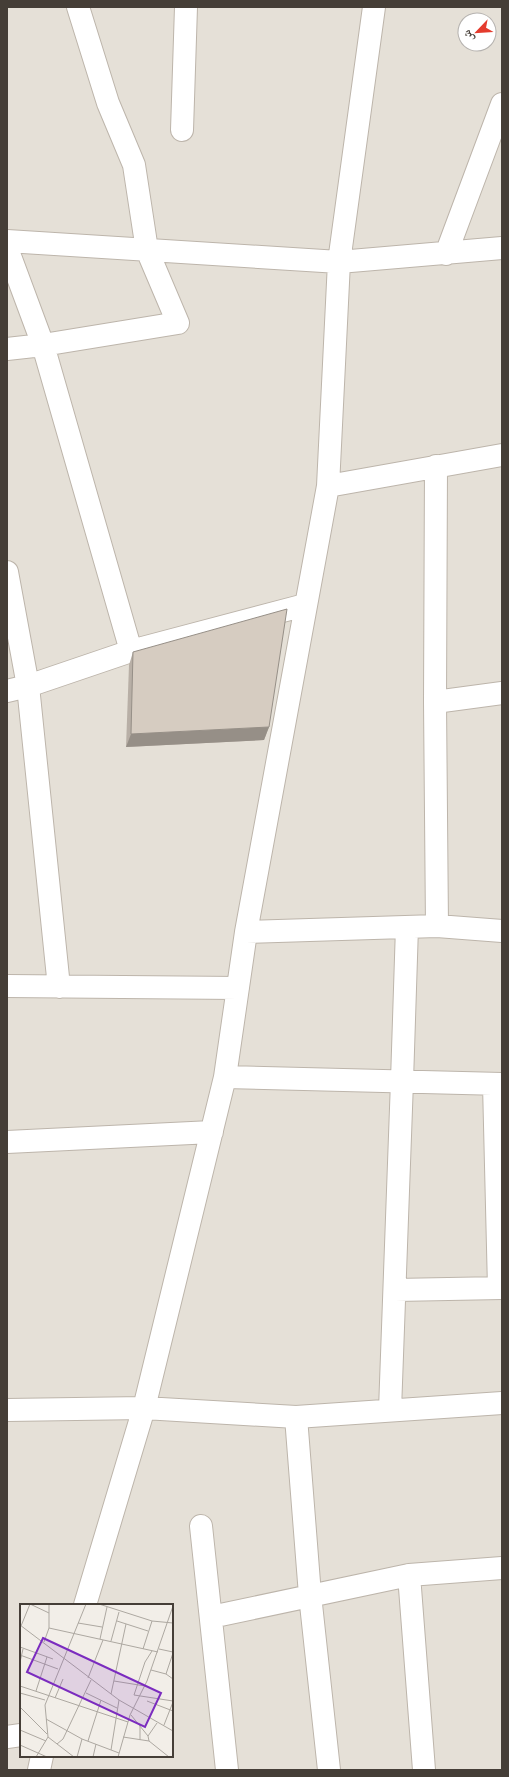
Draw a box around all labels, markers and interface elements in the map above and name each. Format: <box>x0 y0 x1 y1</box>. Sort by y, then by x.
north arrow <box>457 12 497 52</box>
text: ش <box>459 27 478 44</box>
inset map <box>20 1604 173 1757</box>

